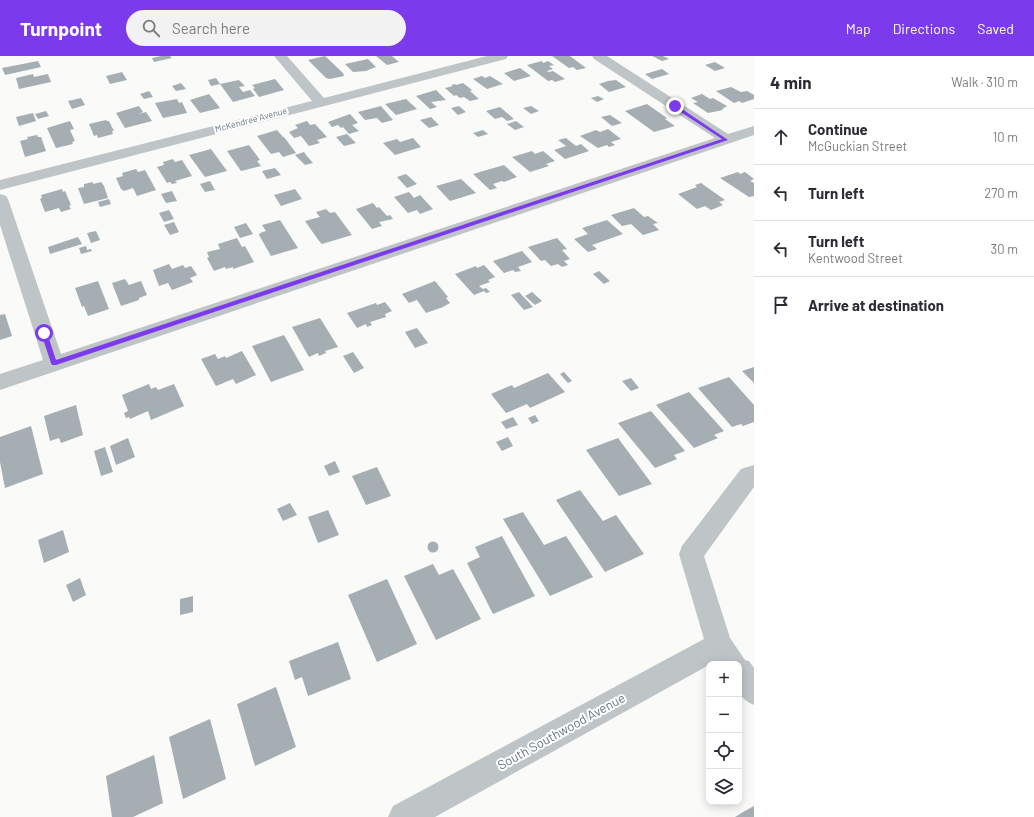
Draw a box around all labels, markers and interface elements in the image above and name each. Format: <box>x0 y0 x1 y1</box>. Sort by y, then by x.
search box <box>126 10 406 46</box>
text: Turnpoint <box>20 17 102 40</box>
icon: search <box>140 17 162 39</box>
text: Search here <box>172 19 250 37</box>
text: Map <box>846 20 871 37</box>
text: Directions <box>893 20 955 37</box>
text: Saved <box>977 20 1014 37</box>
text: 4 min <box>770 72 812 92</box>
text: Walk · 310 m <box>951 74 1018 90</box>
route end <box>666 97 684 115</box>
street label: McKendree Avenue <box>214 105 288 134</box>
text: Continue <box>808 120 868 138</box>
icon: ahead <box>770 126 792 148</box>
text: 10 m <box>993 129 1018 145</box>
text: McGuckian Street <box>808 138 907 154</box>
icon: left <box>770 182 792 204</box>
text: Turn left <box>808 184 864 202</box>
text: 270 m <box>984 185 1018 201</box>
text: Turn left <box>808 232 864 250</box>
icon: left <box>770 238 792 260</box>
text: 30 m <box>991 241 1018 257</box>
text: Kentwood Street <box>808 250 903 266</box>
icon: arrive <box>770 294 792 316</box>
text: Arrive at destination <box>808 296 944 314</box>
route start <box>35 324 53 342</box>
map controls <box>706 661 742 805</box>
button: + <box>706 661 742 697</box>
street label: South Southwood Avenue <box>494 689 628 773</box>
button: − <box>706 697 742 733</box>
button: locate <box>706 733 742 769</box>
button: layers <box>706 769 742 805</box>

